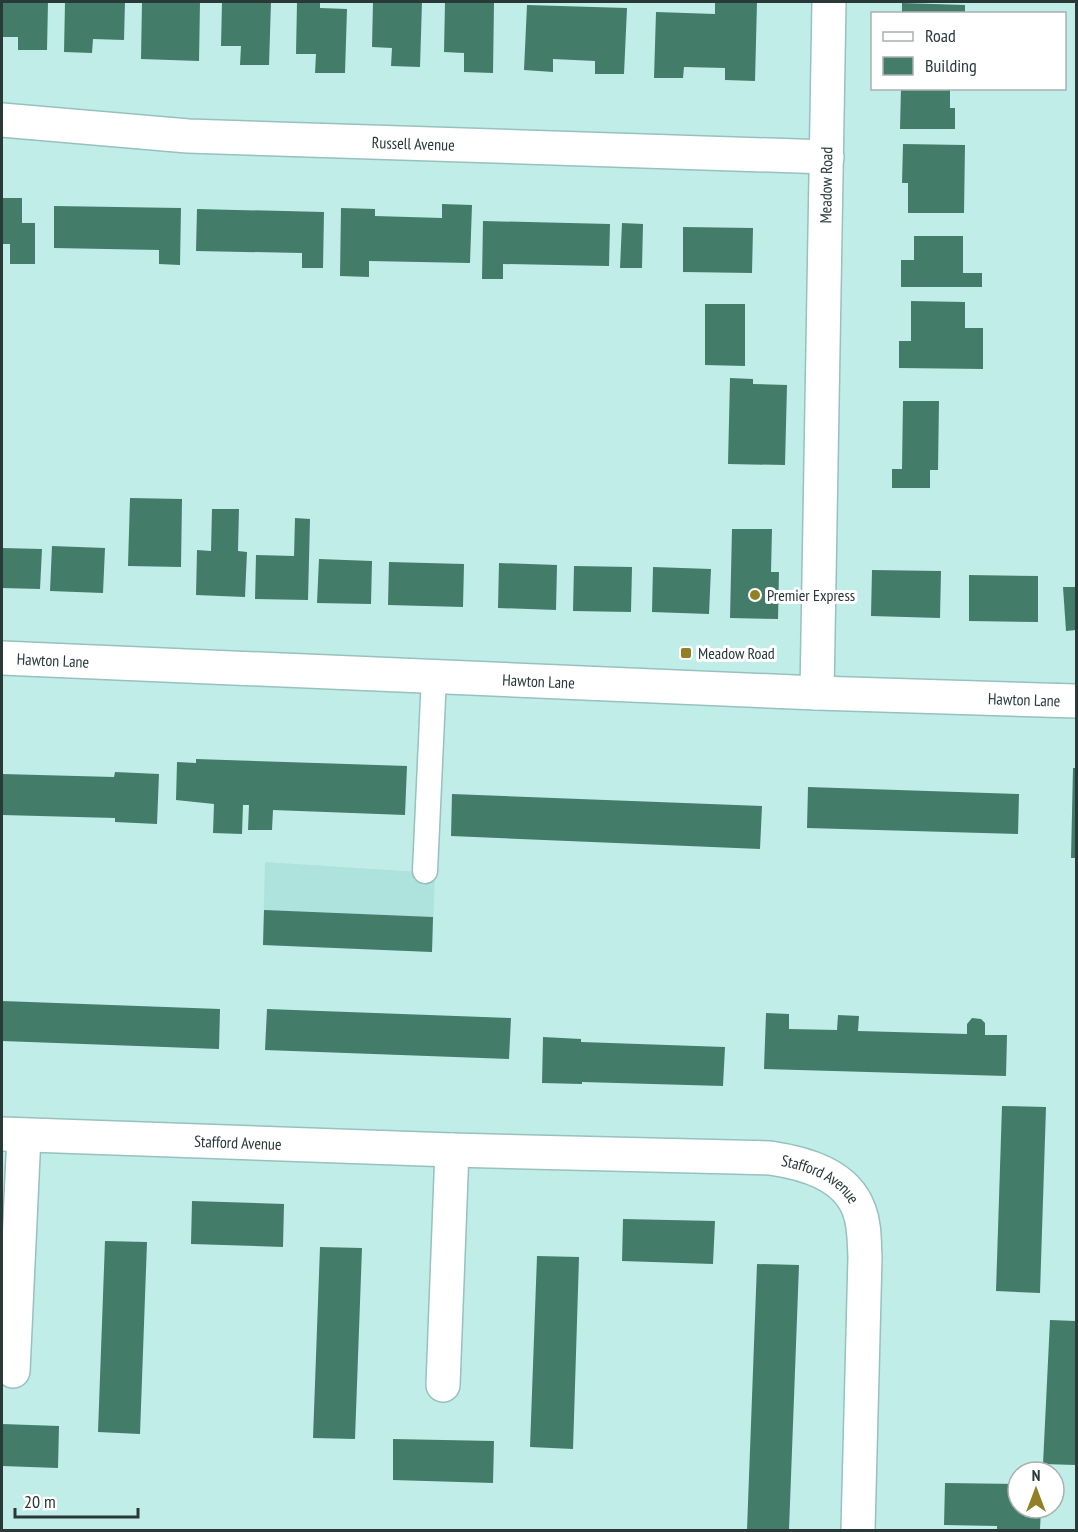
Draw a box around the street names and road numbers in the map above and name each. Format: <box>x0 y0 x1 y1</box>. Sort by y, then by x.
street label: Russell Avenue <box>371 132 455 155</box>
street label: Meadow Road <box>815 146 836 224</box>
street label: Hawton Lane <box>16 649 90 672</box>
street label: Hawton Lane <box>502 669 575 693</box>
street label: Hawton Lane <box>988 688 1061 711</box>
street label: Stafford Avenue <box>194 1131 282 1154</box>
street label: Stafford Avenue <box>780 1150 864 1207</box>

